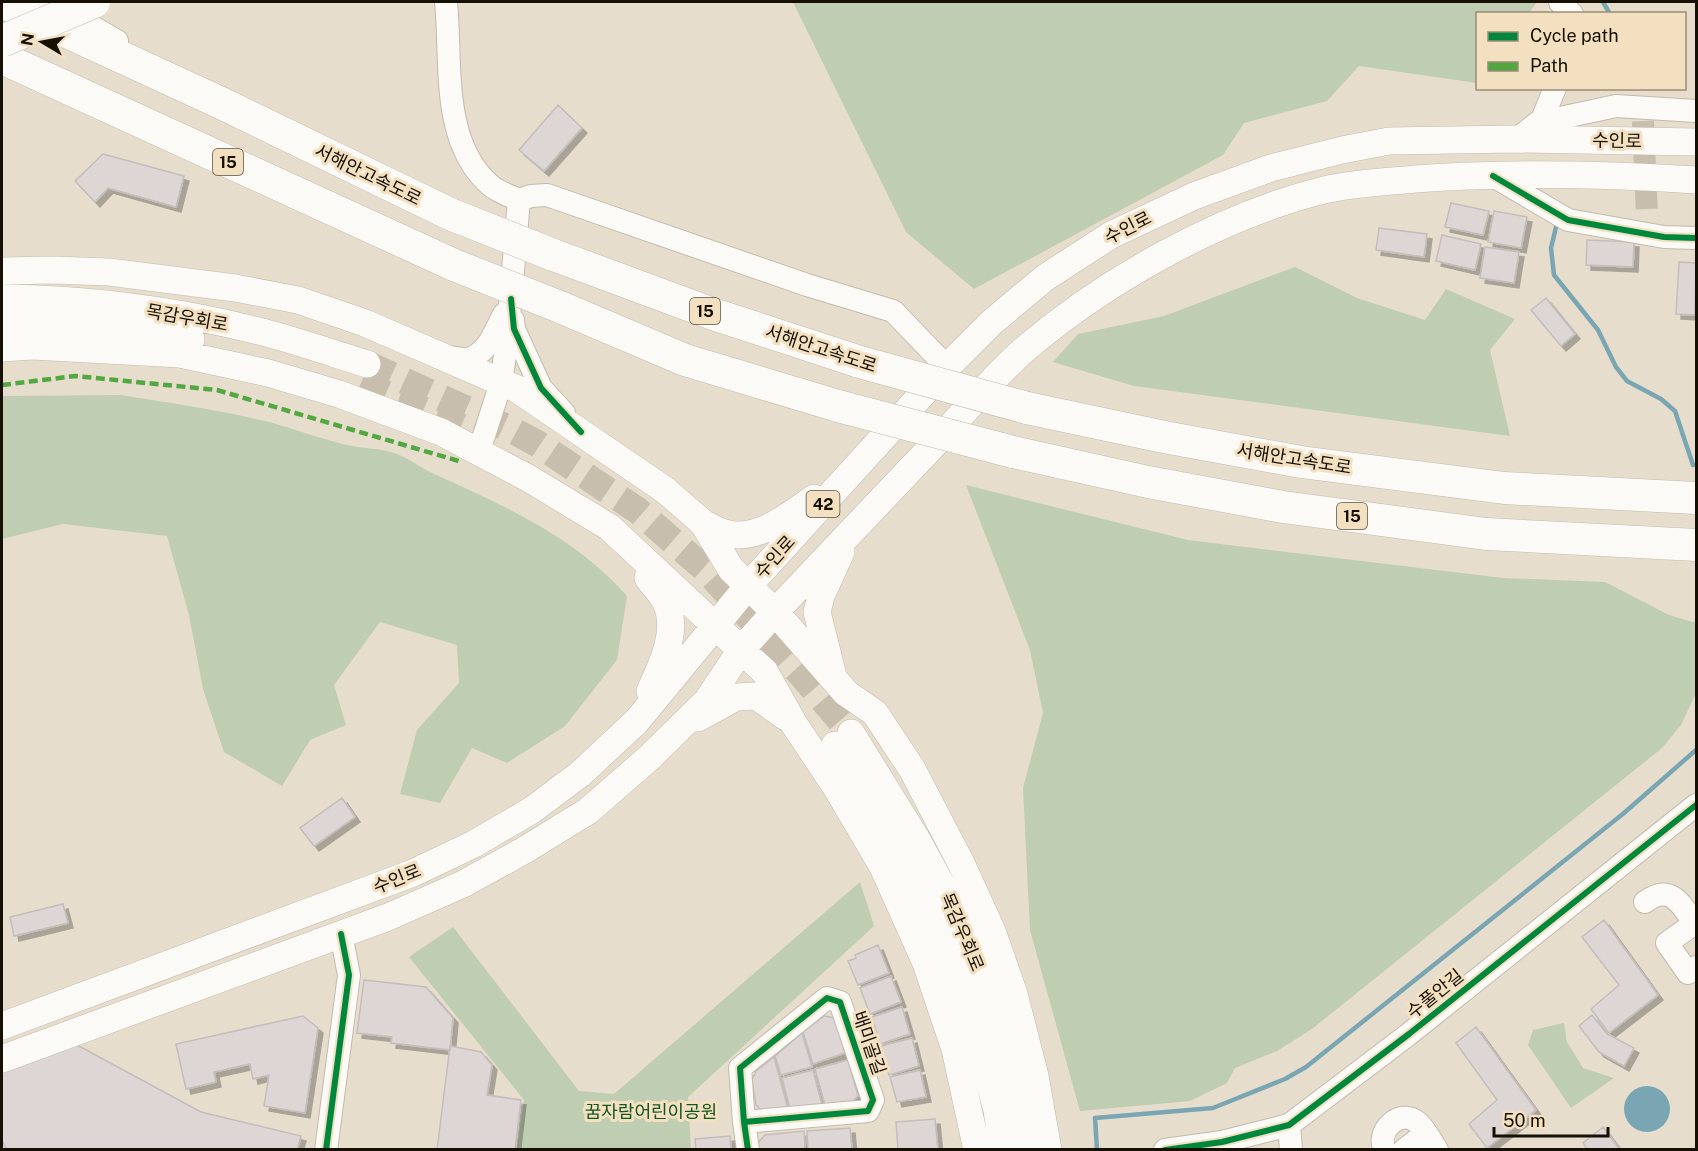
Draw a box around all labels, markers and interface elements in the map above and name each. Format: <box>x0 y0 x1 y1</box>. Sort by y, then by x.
north arrow <box>12 12 72 72</box>
legend <box>1476 12 1686 90</box>
text: Cycle path <box>1530 25 1619 46</box>
text: N <box>17 32 38 47</box>
text: Path <box>1530 55 1568 76</box>
street label: 수인로 <box>1592 130 1642 151</box>
street label: 서해안고속도로 <box>312 140 425 209</box>
road number: 15 <box>213 149 243 175</box>
street label: 수인로 <box>1101 207 1155 248</box>
road number: 15 <box>690 298 720 324</box>
street label: 목감우회로 <box>144 300 230 335</box>
street label: 서해안고속도로 <box>763 321 880 376</box>
street label: 서해안고속도로 <box>1235 439 1353 478</box>
road number: 42 <box>806 491 840 517</box>
road number: 15 <box>1337 503 1367 529</box>
street label: 수인로 <box>750 531 799 582</box>
street label: 수인로 <box>370 859 424 898</box>
street label: 목감우회로 <box>937 890 988 974</box>
street label: 수풀안길 <box>1402 965 1467 1023</box>
street label: 배미골길 <box>849 1008 890 1078</box>
scale bar <box>1494 1100 1608 1138</box>
park label: 꿈자람어린이공원 <box>585 1101 717 1122</box>
text: 50 m <box>1503 1110 1546 1131</box>

